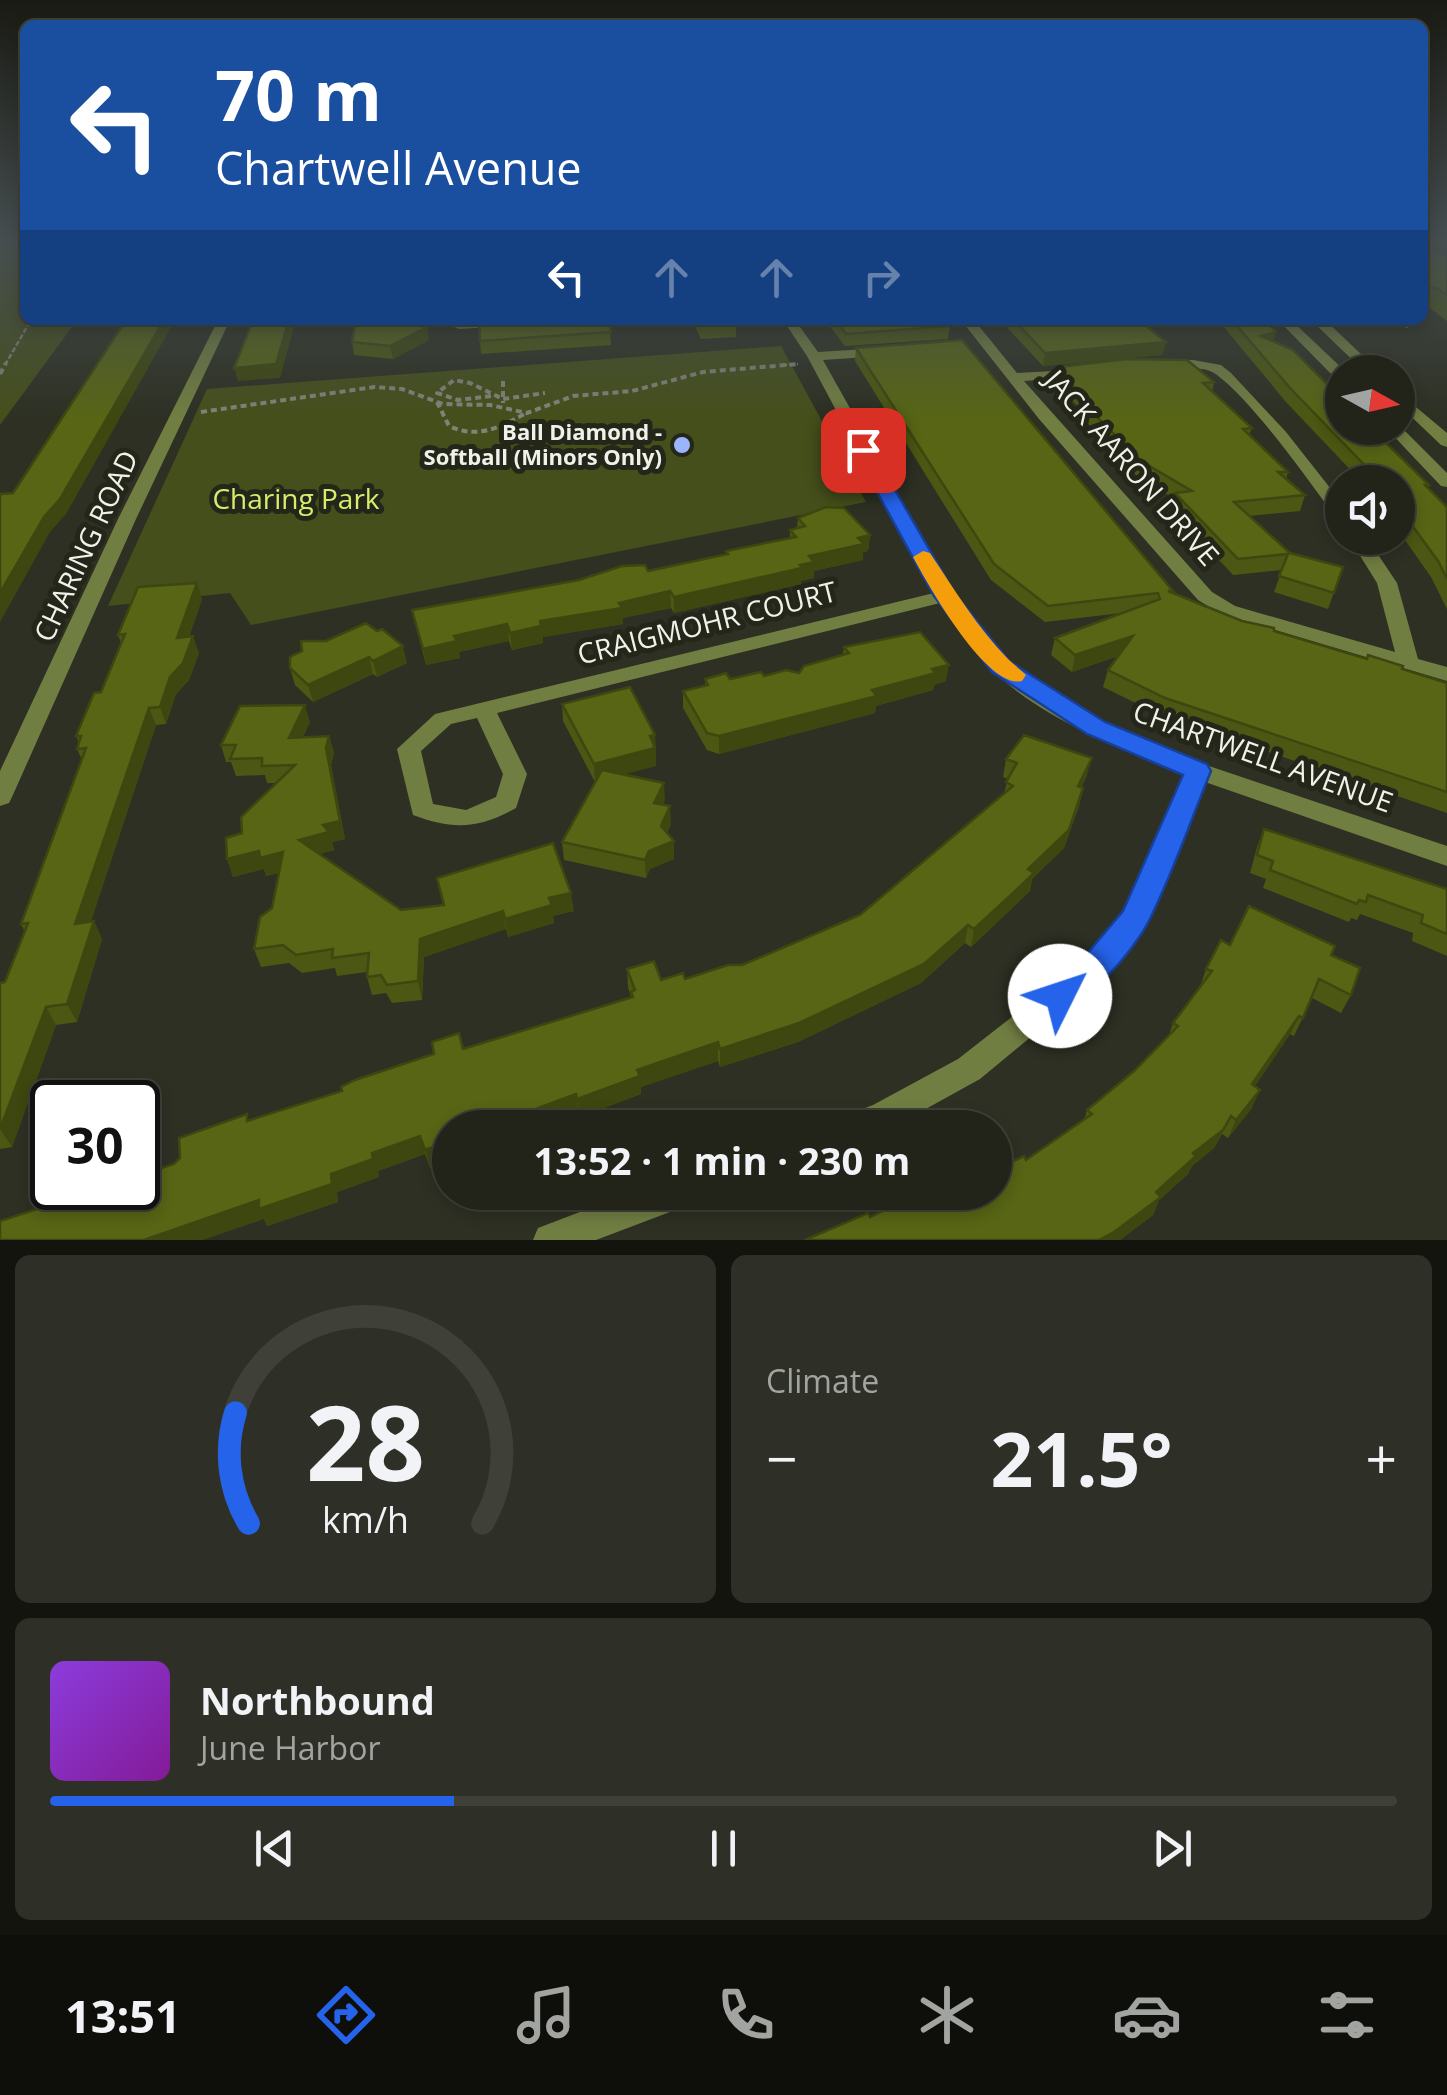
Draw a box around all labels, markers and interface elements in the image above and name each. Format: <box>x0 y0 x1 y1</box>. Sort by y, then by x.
text: 70 m <box>215 46 382 142</box>
icon: left <box>50 60 180 190</box>
text: Chartwell Avenue <box>215 137 582 198</box>
icon: left <box>539 250 594 305</box>
icon: ahead <box>644 250 699 305</box>
icon: ahead <box>749 250 804 305</box>
icon: right <box>854 250 909 305</box>
north arrow <box>1325 355 1415 445</box>
map controls <box>1325 355 1415 555</box>
street label: JACK AARON DRIVE <box>1035 359 1228 573</box>
pin <box>821 408 906 493</box>
place label: Ball Diamond - Softball (Minors Only) <box>424 416 662 471</box>
icon: arrive <box>836 423 891 478</box>
marker: Ball Diamond - Softball (Minors Only) <box>671 434 693 456</box>
street label: CHARING ROAD <box>24 444 146 647</box>
button: sound <box>1325 465 1415 555</box>
park label: Charing Park <box>212 479 380 517</box>
street label: CRAIGMOHR COURT <box>573 571 841 673</box>
street label: CHARTWELL AVENUE <box>1128 691 1398 821</box>
position arrow <box>1008 944 1112 1048</box>
speed limit sign: 30 <box>30 1080 160 1210</box>
text: 13:52 · 1 min · 230 m <box>534 1134 910 1186</box>
text: Climate <box>766 1359 879 1402</box>
text: 28 <box>306 1370 425 1511</box>
text: 21.5° <box>990 1407 1173 1509</box>
text: − <box>766 1420 797 1495</box>
text: + <box>1366 1420 1397 1495</box>
text: km/h <box>322 1495 409 1543</box>
text: Northbound <box>200 1674 435 1726</box>
text: June Harbor <box>200 1726 380 1769</box>
icon: previous <box>247 1821 302 1876</box>
icon: pause <box>696 1821 751 1876</box>
icon: next <box>1145 1821 1200 1876</box>
icon: directions <box>311 1980 381 2050</box>
icon: music <box>511 1980 581 2050</box>
icon: phone <box>711 1980 781 2050</box>
icon: climate <box>912 1980 982 2050</box>
icon: car <box>1112 1980 1182 2050</box>
icon: filters <box>1312 1980 1382 2050</box>
text: 13:51 <box>65 1985 181 2046</box>

